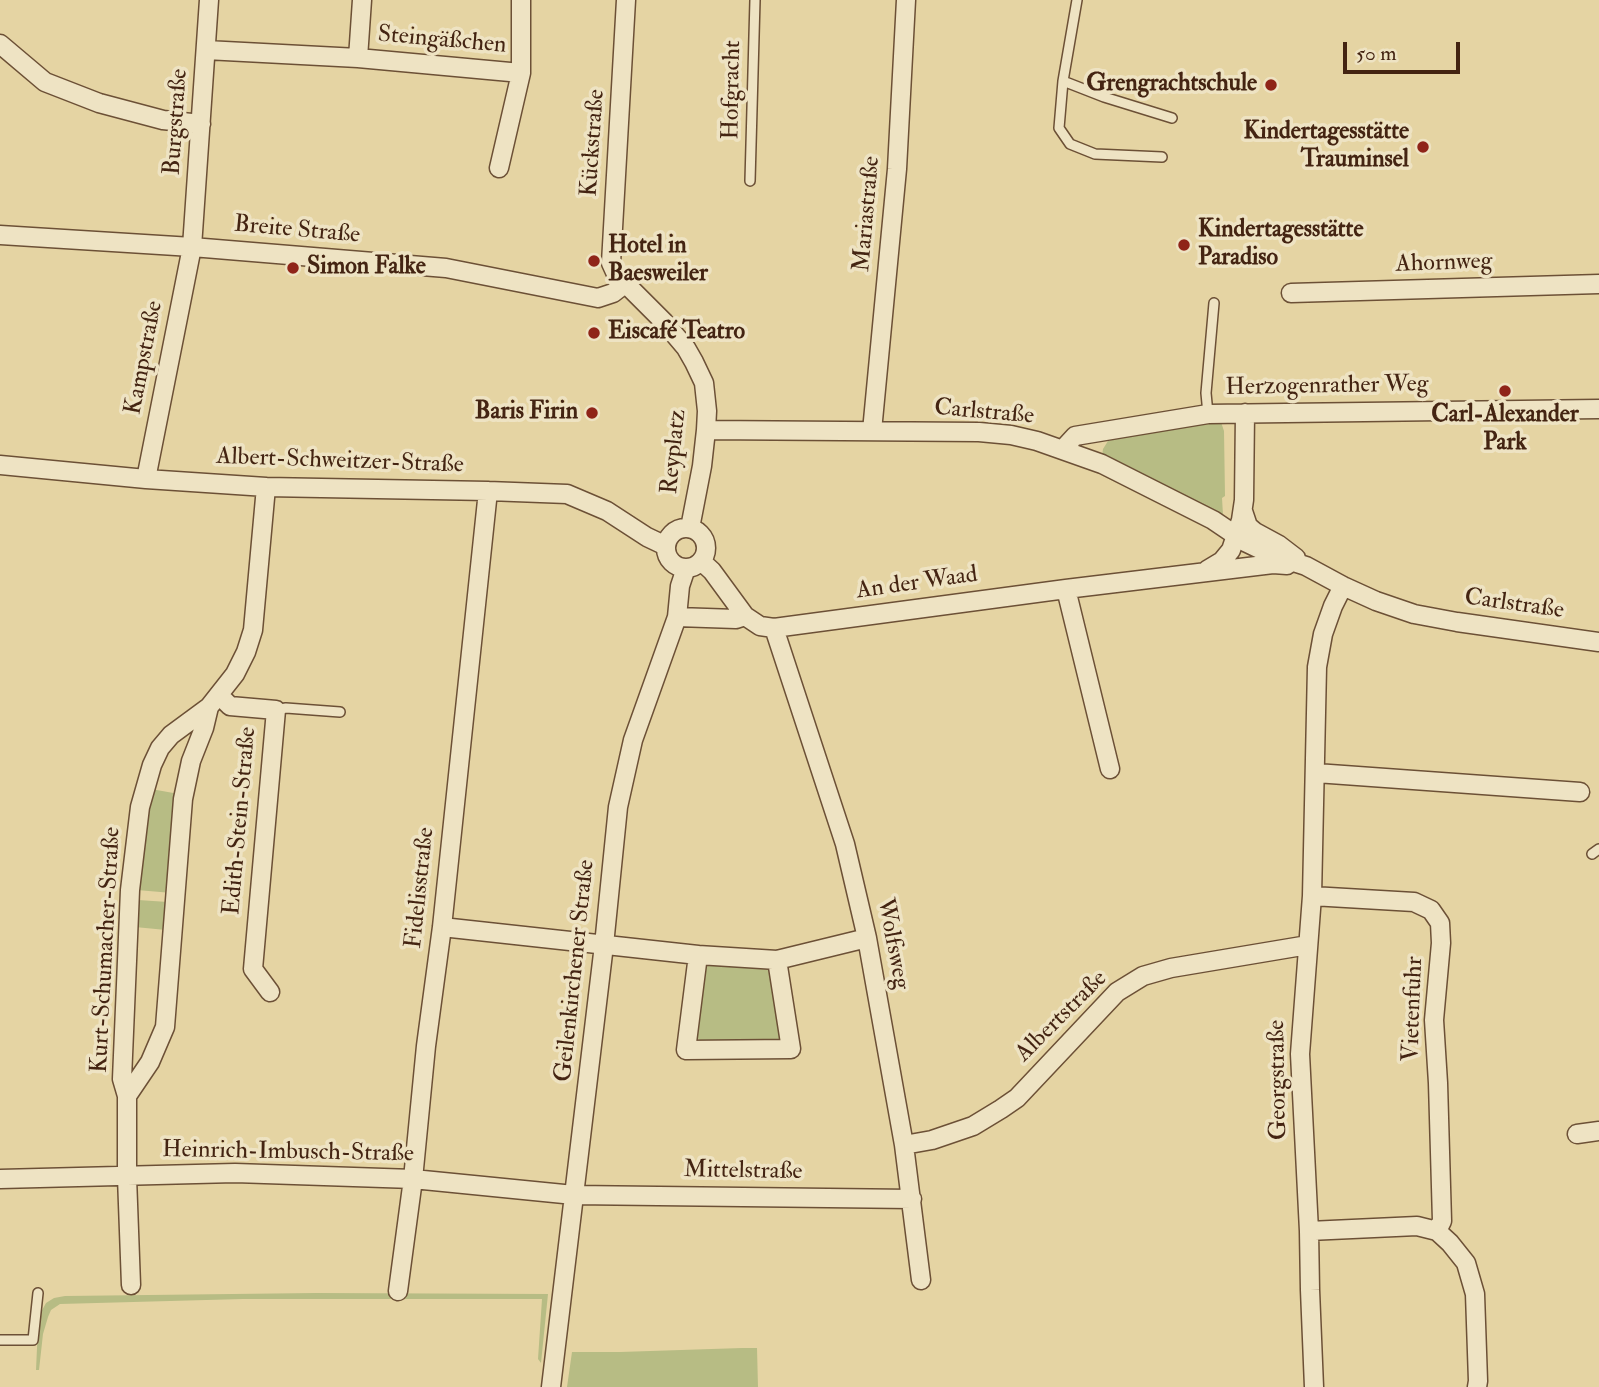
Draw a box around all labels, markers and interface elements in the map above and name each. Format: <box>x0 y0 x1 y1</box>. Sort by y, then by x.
street label: Steingäßchen <box>376 21 508 61</box>
scale bar <box>1347 28 1464 72</box>
street label: Hofgracht <box>718 40 748 140</box>
text: 50 m <box>1356 40 1397 67</box>
street label: Burgstraße <box>159 68 195 176</box>
place label: Grengrachtschule <box>1086 71 1257 99</box>
marker: Grengrachtschule <box>1263 77 1279 93</box>
street label: Kückstraße <box>576 88 612 198</box>
place label: Kindertagesstätte Trauminsel <box>1244 119 1409 175</box>
marker: Kindertagesstätte Trauminsel <box>1415 139 1431 155</box>
street label: Mariastraße <box>849 155 887 273</box>
street label: Breite Straße <box>233 211 361 251</box>
place label: Kindertagesstätte Paradiso <box>1198 217 1363 273</box>
place label: Hotel in Baesweiler <box>608 233 708 289</box>
marker: Kindertagesstätte Paradiso <box>1176 237 1192 253</box>
street label: Ahornweg <box>1395 248 1493 280</box>
marker: Hotel in Baesweiler <box>586 253 602 269</box>
place label: Simon Falke <box>307 254 426 282</box>
marker: Simon Falke <box>285 260 301 276</box>
street label: Kampstraße <box>120 299 170 417</box>
place label: Eiscafé Teatro <box>608 319 745 347</box>
marker: Eiscafé Teatro <box>586 325 602 341</box>
street label: Herzogenrather Weg <box>1225 371 1429 403</box>
marker: Carl-Alexander Park <box>1497 383 1513 399</box>
street label: Carlstraße <box>933 394 1035 432</box>
place label: Baris Firin <box>475 399 578 427</box>
place label: Carl-Alexander Park <box>1431 402 1579 458</box>
marker: Baris Firin <box>584 405 600 421</box>
street label: Reyplatz <box>656 408 694 496</box>
street label: Albert-Schweitzer-Straße <box>216 443 464 481</box>
street label: An der Waad <box>854 561 980 607</box>
street label: Carlstraße <box>1462 584 1566 626</box>
street label: Edith-Stein-Straße <box>218 726 264 916</box>
street label: Kurt-Schumacher-Straße <box>86 826 128 1074</box>
street label: Fidelisstraße <box>400 826 442 950</box>
street label: Geilenkirchener Straße <box>550 858 602 1084</box>
street label: Wolfsweg <box>869 896 915 992</box>
street label: Vietenfuhr <box>1398 956 1430 1062</box>
street label: Albertstraße <box>1010 965 1114 1069</box>
street label: Georgstraße <box>1264 1020 1294 1140</box>
street label: Heinrich-Imbusch-Straße <box>162 1136 414 1170</box>
street label: Mittelstraße <box>683 1157 803 1187</box>

